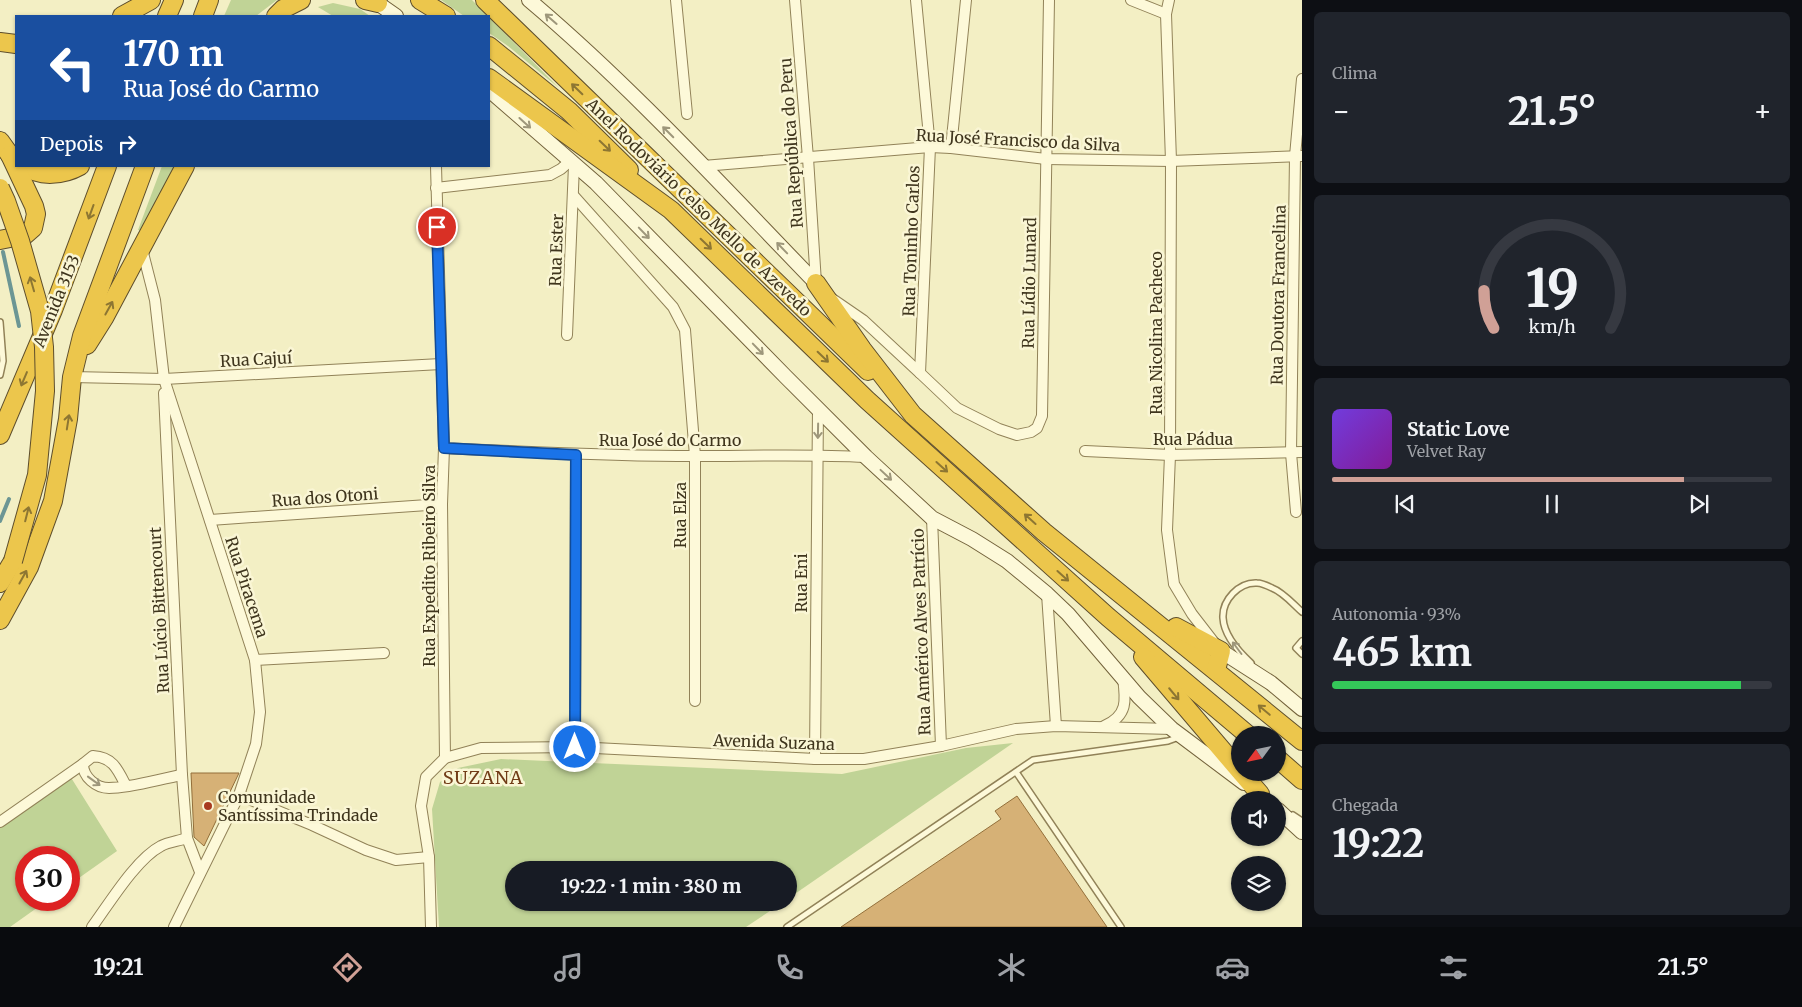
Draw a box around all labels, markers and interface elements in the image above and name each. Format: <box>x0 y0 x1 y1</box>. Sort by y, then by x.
one-way arrow <box>545 13 558 25</box>
text: 170 m <box>123 32 224 76</box>
icon: left <box>40 35 105 100</box>
street label: Rua República do Peru <box>775 57 807 229</box>
text: Clima <box>1332 63 1377 83</box>
text: Rua José do Carmo <box>123 75 319 103</box>
one-way arrow <box>571 83 583 95</box>
text: 21.5° <box>1508 88 1596 135</box>
street label: Anel Rodoviário Celso Mello de Azevedo <box>581 93 816 320</box>
text: − <box>1332 93 1351 129</box>
text: + <box>1753 93 1772 129</box>
one-way arrow <box>519 117 532 129</box>
street label: Rua José Francisco da Silva <box>915 125 1121 155</box>
one-way arrow <box>662 126 675 138</box>
icon: right <box>113 130 141 158</box>
text: Depois <box>40 132 103 156</box>
one-way arrow <box>599 140 611 152</box>
street label: Rua Toninho Carlos <box>898 165 924 317</box>
one-way arrow <box>86 204 95 219</box>
street label: Rua Doutora Francelina <box>1266 204 1290 385</box>
pin <box>416 206 458 248</box>
icon: arrive <box>423 213 451 241</box>
street label: Rua Ester <box>545 213 567 287</box>
street label: Rua Lídio Lunard <box>1018 217 1040 349</box>
one-way arrow <box>638 227 651 239</box>
one-way arrow <box>700 238 712 250</box>
one-way arrow <box>776 242 788 254</box>
street label: Rua Nicolina Pacheco <box>1146 251 1166 415</box>
street label: Avenida 3153 <box>28 252 84 351</box>
text: 19 <box>1525 256 1579 321</box>
one-way arrow <box>27 277 37 293</box>
one-way arrow <box>105 301 114 316</box>
text: km/h <box>1528 315 1576 338</box>
one-way arrow <box>752 343 764 355</box>
street label: Rua Cajuí <box>219 347 293 371</box>
one-way arrow <box>816 351 829 363</box>
one-way arrow <box>18 371 28 386</box>
one-way arrow <box>63 414 73 430</box>
text: Static Love <box>1407 417 1510 441</box>
one-way arrow <box>813 422 823 439</box>
street label: Rua Pádua <box>1153 429 1234 449</box>
street label: Rua José do Carmo <box>599 430 741 450</box>
text: Velvet Ray <box>1407 441 1486 461</box>
one-way arrow <box>935 461 948 473</box>
street label: Rua Expedito Ribeiro Silva <box>419 464 439 667</box>
one-way arrow <box>880 469 893 481</box>
street label: Rua Elza <box>670 481 690 548</box>
street label: Rua dos Otoni <box>271 483 379 511</box>
icon: previous <box>1391 490 1419 518</box>
icon: pause <box>1538 490 1566 518</box>
icon: next <box>1685 490 1713 518</box>
one-way arrow <box>23 506 32 522</box>
one-way arrow <box>1023 513 1036 525</box>
street label: Rua Lúcio Bittencourt <box>145 525 173 694</box>
street label: Rua Américo Alves Patrício <box>907 528 935 736</box>
street label: Rua Piracema <box>221 534 273 640</box>
street label: Rua Eni <box>791 553 811 613</box>
one-way arrow <box>19 570 29 585</box>
one-way arrow <box>1056 570 1069 582</box>
text: Autonomia · 93% <box>1332 604 1461 624</box>
text: 465 km <box>1332 629 1472 676</box>
one-way arrow <box>1232 641 1242 655</box>
one-way arrow <box>1168 687 1180 700</box>
one-way arrow <box>1258 705 1271 716</box>
position arrow <box>548 720 600 772</box>
north arrow <box>1231 726 1286 781</box>
map controls <box>1231 726 1286 911</box>
street label: Avenida Suzana <box>712 730 836 754</box>
district label: SUZANA <box>443 766 523 789</box>
one-way arrow <box>87 776 101 786</box>
place label: Comunidade Santíssima Trindade <box>218 787 378 825</box>
button: sound <box>1231 791 1286 846</box>
text: Chegada <box>1332 795 1398 815</box>
marker: Comunidade Santíssima Trindade <box>202 800 214 812</box>
text: 19:22 <box>1332 820 1424 867</box>
speed limit sign: 30 <box>15 846 80 911</box>
button: layers <box>1231 856 1286 911</box>
text: 19:22 · 1 min · 380 m <box>561 874 741 898</box>
icon: directions <box>330 950 365 985</box>
icon: music <box>551 950 586 985</box>
icon: phone <box>772 950 807 985</box>
icon: climate <box>994 950 1029 985</box>
icon: car <box>1215 950 1250 985</box>
icon: filters <box>1436 950 1471 985</box>
text: 19:21 <box>93 953 144 981</box>
text: 21.5° <box>1658 953 1709 981</box>

